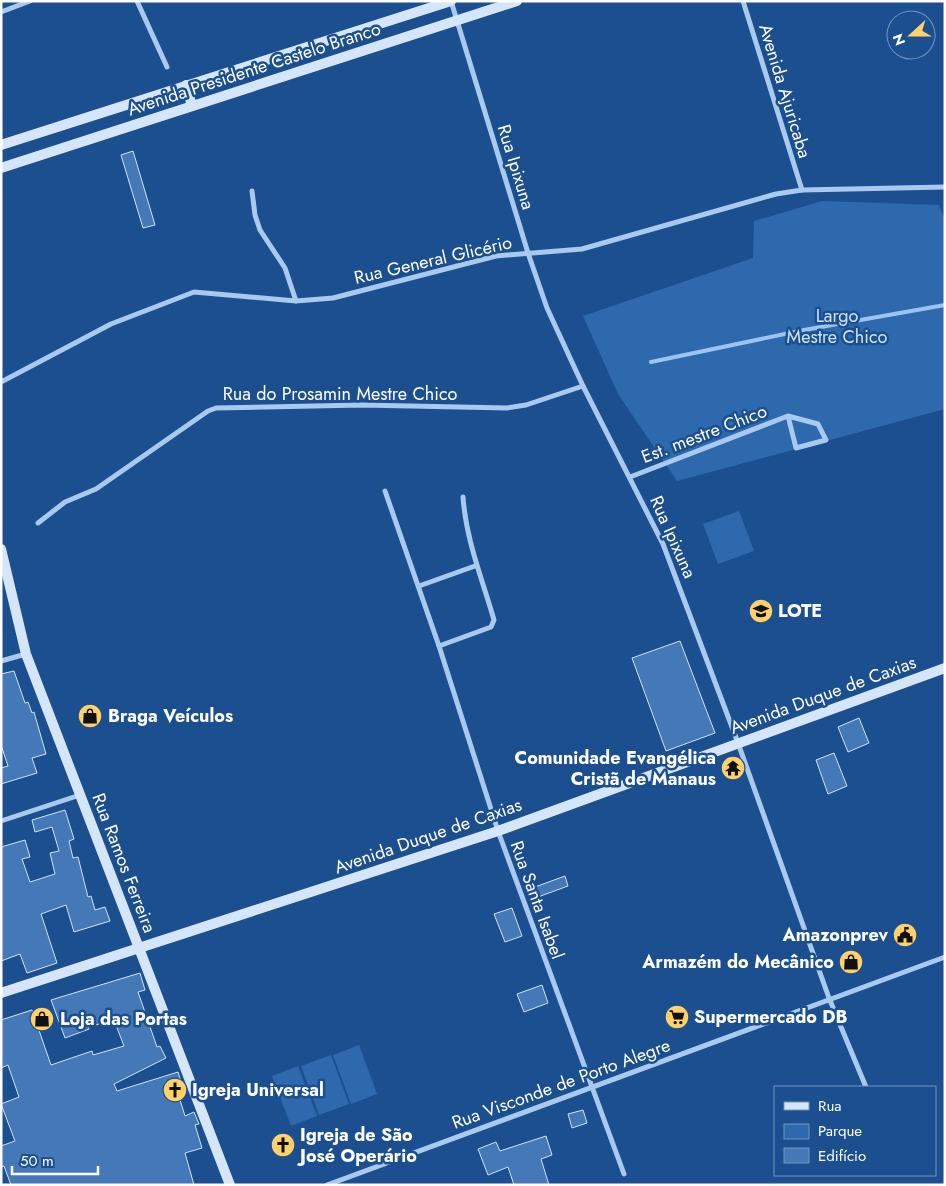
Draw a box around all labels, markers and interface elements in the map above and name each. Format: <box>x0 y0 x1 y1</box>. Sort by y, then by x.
north arrow <box>886 10 936 60</box>
street label: Avenida Presidente Castelo Branco <box>124 16 384 122</box>
street label: Avenida Ajuricaba <box>752 21 818 161</box>
text: N <box>888 31 910 48</box>
street label: Rua Ipixuna <box>491 121 541 213</box>
street label: Rua General Glicério <box>352 229 515 291</box>
park label: Largo Mestre Chico <box>787 303 888 350</box>
street label: Rua do Prosamin Mestre Chico <box>223 381 458 407</box>
street label: Est. mestre Chico <box>637 398 771 470</box>
street label: Rua Ipixuna <box>643 492 703 582</box>
school or university icon: LOTE <box>748 598 774 624</box>
place label: LOTE <box>778 598 822 624</box>
street label: Avenida Duque de Caxias <box>726 649 920 741</box>
shop icon: Braga Veículos <box>77 703 103 729</box>
place label: Braga Veículos <box>108 703 233 729</box>
place label: Comunidade Evangélica Cristã de Manaus <box>515 745 716 792</box>
temple icon: Comunidade Evangélica Cristã de Manaus <box>720 755 746 781</box>
street label: Rua Ramos Ferreira <box>85 790 163 936</box>
street label: Avenida Duque de Caxias <box>331 792 525 880</box>
street label: Rua Santa Isabel <box>504 837 570 963</box>
place label: Amazonprev <box>781 922 889 948</box>
public building icon: Amazonprev <box>892 922 918 948</box>
place label: Armazém do Mecânico <box>641 949 834 975</box>
shop icon: Armazém do Mecânico <box>838 949 864 975</box>
supermarket icon: Supermercado DB <box>664 1004 690 1030</box>
place label: Supermercado DB <box>694 1004 848 1030</box>
shop icon: Loja das Portas <box>29 1006 55 1032</box>
place label: Loja das Portas <box>60 1006 187 1032</box>
street label: Rua Visconde de Porto Alegre <box>448 1032 674 1136</box>
church icon: Igreja Universal <box>162 1077 188 1103</box>
place label: Igreja Universal <box>192 1077 324 1103</box>
legend <box>774 1086 936 1176</box>
text: Rua <box>818 1095 842 1117</box>
text: Parque <box>818 1120 862 1142</box>
place label: Igreja de São José Operário <box>297 1122 417 1169</box>
church icon: Igreja de São José Operário <box>270 1132 296 1158</box>
scale bar <box>12 1144 99 1176</box>
text: Edifício <box>818 1145 866 1167</box>
text: 50 m <box>20 1150 54 1172</box>

